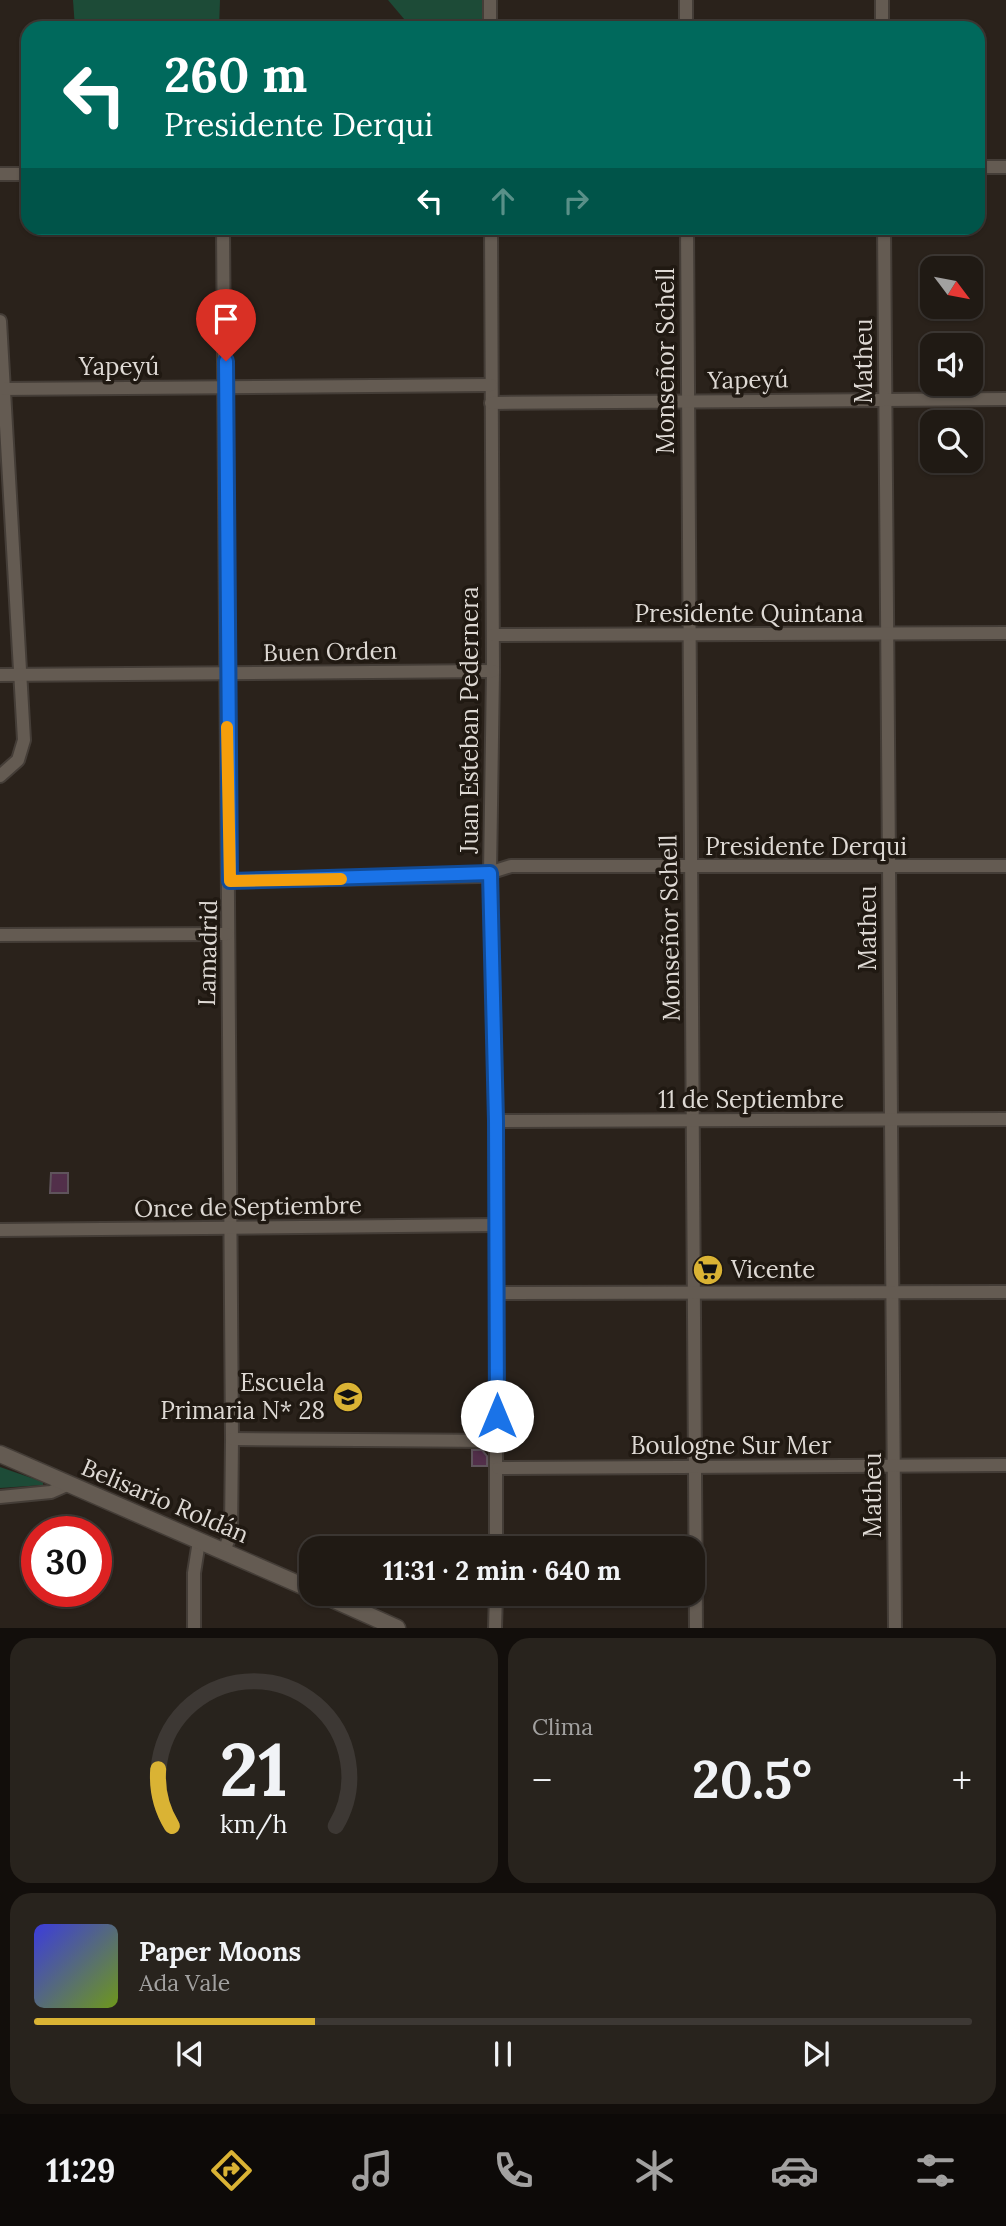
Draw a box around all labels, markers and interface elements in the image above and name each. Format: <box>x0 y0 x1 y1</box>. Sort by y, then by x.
text: 260 m <box>164 43 307 105</box>
icon: left <box>49 49 140 140</box>
text: Presidente Derqui <box>164 104 433 145</box>
icon: left <box>411 182 449 220</box>
icon: ahead <box>484 182 522 220</box>
icon: right <box>557 182 595 220</box>
north arrow <box>920 256 984 318</box>
map controls <box>920 256 983 473</box>
street label: Monseñor Schell <box>650 268 681 454</box>
pin <box>196 289 256 361</box>
icon: arrive <box>207 300 245 338</box>
street label: Matheu <box>848 318 879 404</box>
button: sound <box>920 333 983 396</box>
street label: Yapeyú <box>78 351 159 382</box>
street label: Yapeyú <box>706 363 789 396</box>
button: search <box>920 410 983 473</box>
street label: Juan Esteban Pedernera <box>454 586 485 855</box>
street label: Presidente Quintana <box>634 598 864 629</box>
street label: Buen Orden <box>263 635 397 668</box>
street label: Presidente Derqui <box>705 831 907 862</box>
street label: Monseñor Schell <box>652 834 687 1022</box>
street label: Matheu <box>852 885 883 971</box>
street label: Lamadrid <box>191 899 224 1006</box>
street label: 11 de Septiembre <box>658 1084 844 1115</box>
street label: Once de Septiembre <box>134 1189 362 1224</box>
supermarket icon: Vicente <box>691 1253 725 1287</box>
place label: Vicente <box>730 1254 815 1285</box>
place label: Escuela Primaria N* 28 <box>160 1367 325 1426</box>
position arrow <box>460 1379 534 1453</box>
school or university icon: Escuela Primaria N* 28 <box>331 1380 365 1414</box>
street label: Boulogne Sur Mer <box>631 1430 832 1461</box>
street label: Belisario Roldán <box>77 1451 254 1550</box>
street label: Matheu <box>857 1452 888 1538</box>
speed limit sign: 30 <box>21 1516 112 1607</box>
text: 11:31 · 2 min · 640 m <box>383 1554 621 1587</box>
text: Clima <box>532 1712 593 1741</box>
text: 21 <box>220 1724 288 1817</box>
text: 20.5° <box>692 1746 812 1812</box>
text: − <box>532 1756 552 1804</box>
text: + <box>952 1756 972 1804</box>
text: km/h <box>220 1808 288 1840</box>
text: Paper Moons <box>139 1935 301 1968</box>
text: Ada Vale <box>139 1968 230 1997</box>
icon: previous <box>171 2035 209 2073</box>
icon: pause <box>484 2035 522 2073</box>
icon: next <box>797 2035 835 2073</box>
icon: directions <box>207 2146 256 2195</box>
icon: music <box>348 2146 397 2195</box>
icon: phone <box>489 2146 538 2195</box>
icon: climate <box>630 2146 679 2195</box>
icon: car <box>770 2146 819 2195</box>
icon: filters <box>911 2146 960 2195</box>
text: 11:29 <box>46 2150 115 2191</box>

